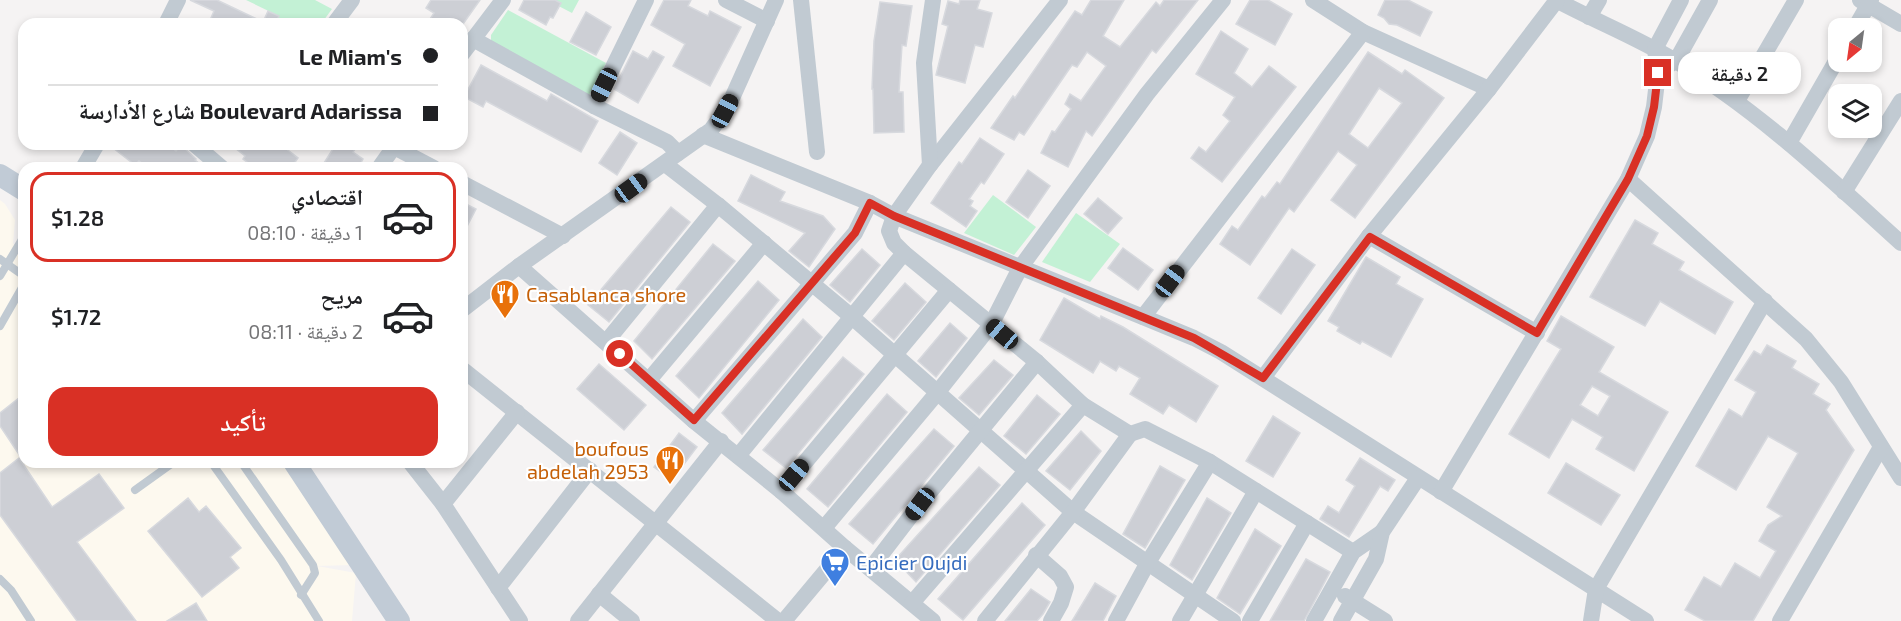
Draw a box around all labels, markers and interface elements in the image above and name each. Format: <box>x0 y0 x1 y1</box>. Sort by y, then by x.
north arrow <box>1828 18 1882 72</box>
map controls <box>1828 18 1882 138</box>
text: Le Miam's <box>299 43 402 69</box>
callout: 2 دقيقة <box>1679 52 1802 94</box>
route end <box>1644 59 1671 86</box>
text: 2 دقيقة <box>1711 61 1768 85</box>
car <box>588 65 620 105</box>
button: layers <box>1828 84 1882 138</box>
car <box>709 91 741 131</box>
text: Boulevard Adarissa شارع الأدارسة <box>79 97 402 123</box>
car <box>611 170 651 206</box>
text: اقتصادي <box>291 183 363 209</box>
icon: car <box>381 190 435 244</box>
text: $1.28 <box>51 204 104 230</box>
text: 1 دقيقة · 08:10 <box>247 220 363 244</box>
car <box>1152 261 1188 301</box>
restaurant icon: Casablanca shore <box>489 278 521 320</box>
text: مريح <box>320 282 363 308</box>
place label: Casablanca shore <box>526 282 686 306</box>
icon: car <box>381 289 435 343</box>
text: $1.72 <box>51 303 101 329</box>
car <box>982 316 1022 352</box>
text: 2 دقيقة · 08:11 <box>248 319 363 343</box>
route start <box>606 340 633 367</box>
button: تأكيد <box>48 387 438 456</box>
place label: boufous abdelah 2953 <box>527 436 649 483</box>
restaurant icon: boufous abdelah 2953 <box>654 444 686 486</box>
car <box>776 455 812 495</box>
car <box>902 484 938 524</box>
supermarket icon: Epicier Oujdi <box>819 546 851 588</box>
place label: Epicier Oujdi <box>856 550 967 574</box>

